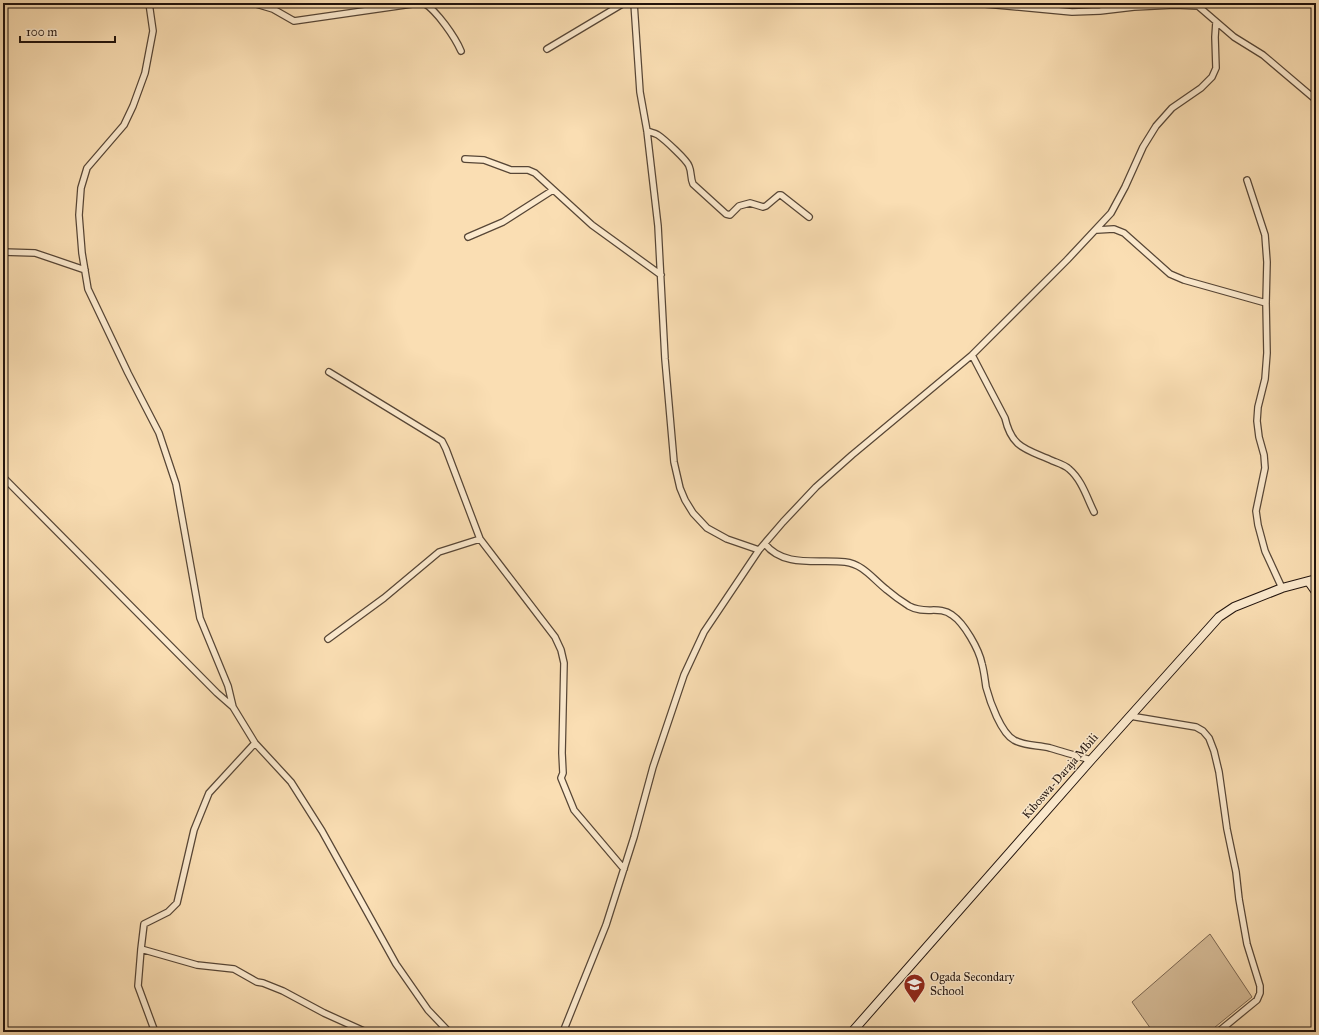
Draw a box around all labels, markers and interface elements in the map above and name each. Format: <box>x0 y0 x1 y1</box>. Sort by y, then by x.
scale bar <box>20 18 115 44</box>
text: 100 m <box>26 25 57 39</box>
street label: Kiboswa-Daraja Mbili <box>1019 730 1101 822</box>
place label: Ogada Secondary School <box>930 970 1015 998</box>
school or university icon: Ogada Secondary School <box>902 971 928 1004</box>

